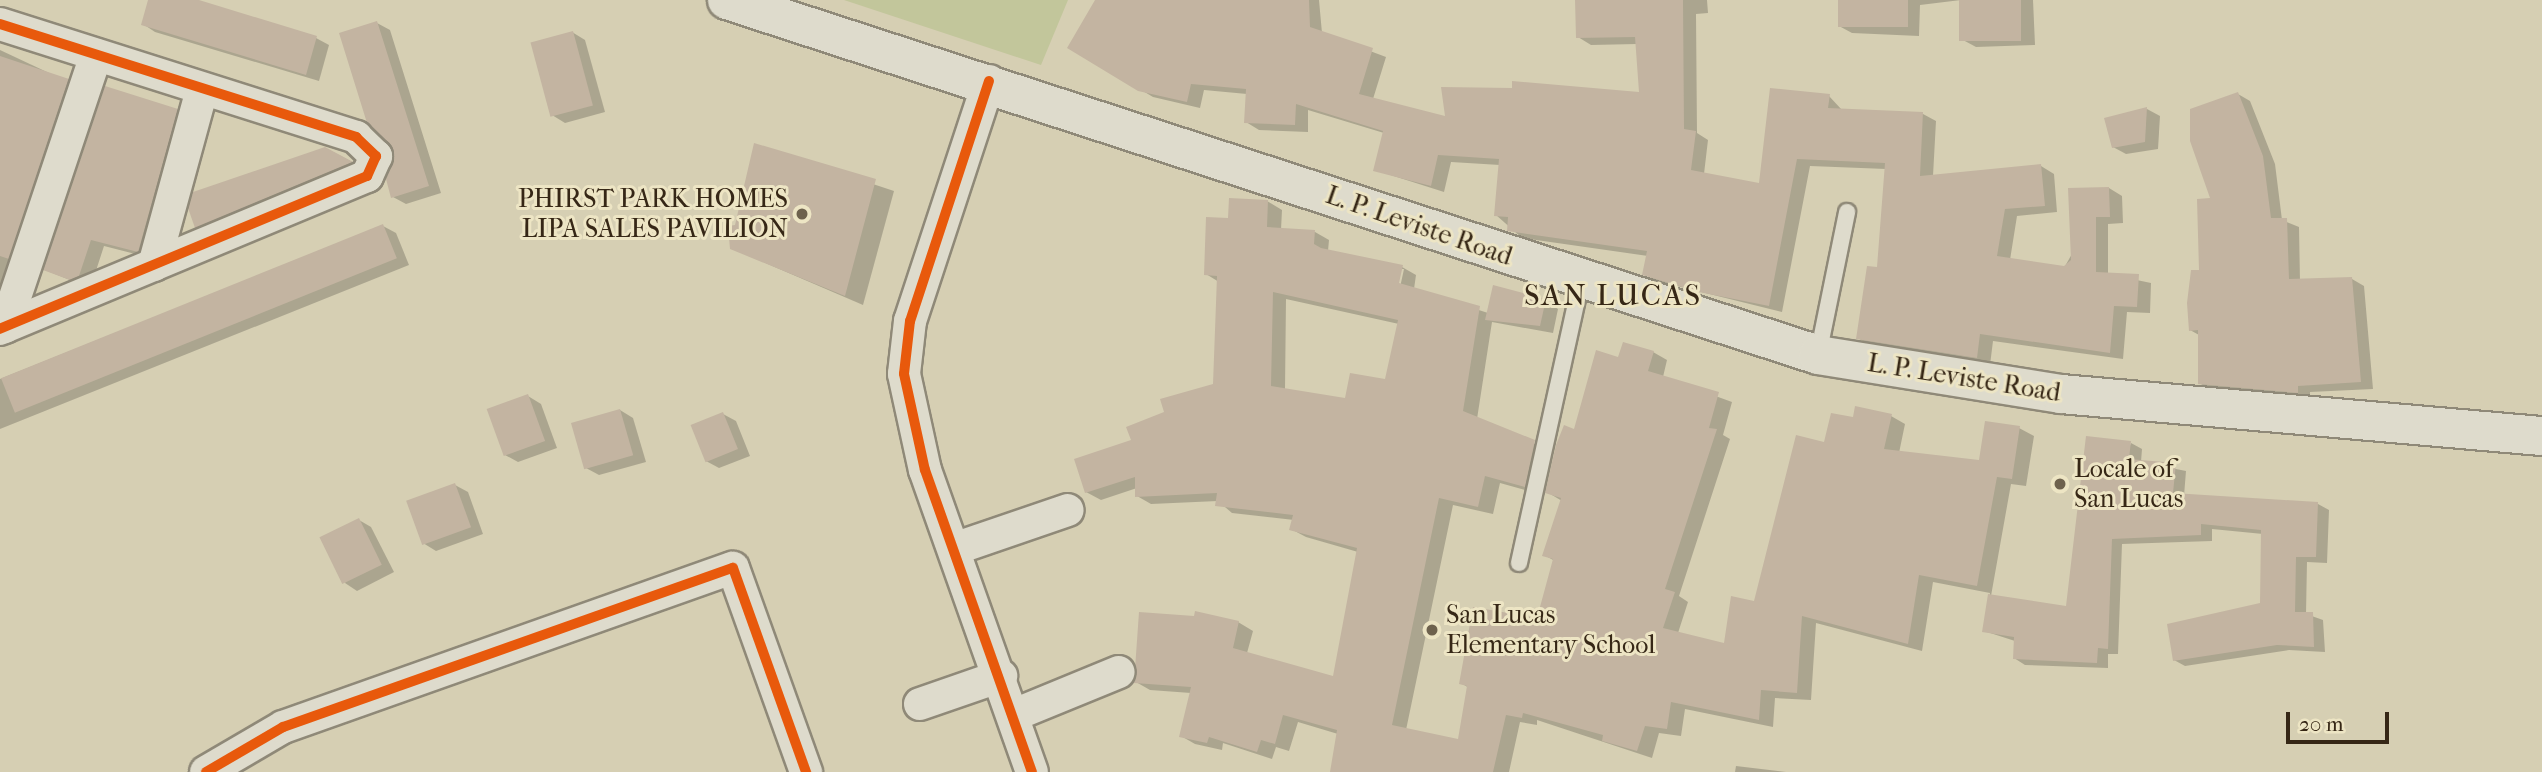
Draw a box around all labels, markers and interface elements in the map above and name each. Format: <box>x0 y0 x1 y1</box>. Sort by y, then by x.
street label: L. P. Leviste Road <box>1322 179 1516 273</box>
place label: PHIRST PARK HOMES LIPA SALES PAVILION <box>518 183 788 244</box>
marker: PHIRST PARK HOMES LIPA SALES PAVILION <box>794 206 810 222</box>
district label: SAN LUCAS <box>1525 278 1701 314</box>
street label: L. P. Leviste Road <box>1865 347 2063 409</box>
place label: Locale of San Lucas <box>2074 453 2183 514</box>
marker: Locale of San Lucas <box>2052 476 2068 492</box>
place label: San Lucas Elementary School <box>1446 599 1655 660</box>
marker: San Lucas Elementary School <box>1424 622 1440 638</box>
scale bar <box>2290 698 2393 742</box>
text: 20 m <box>2299 712 2343 736</box>

